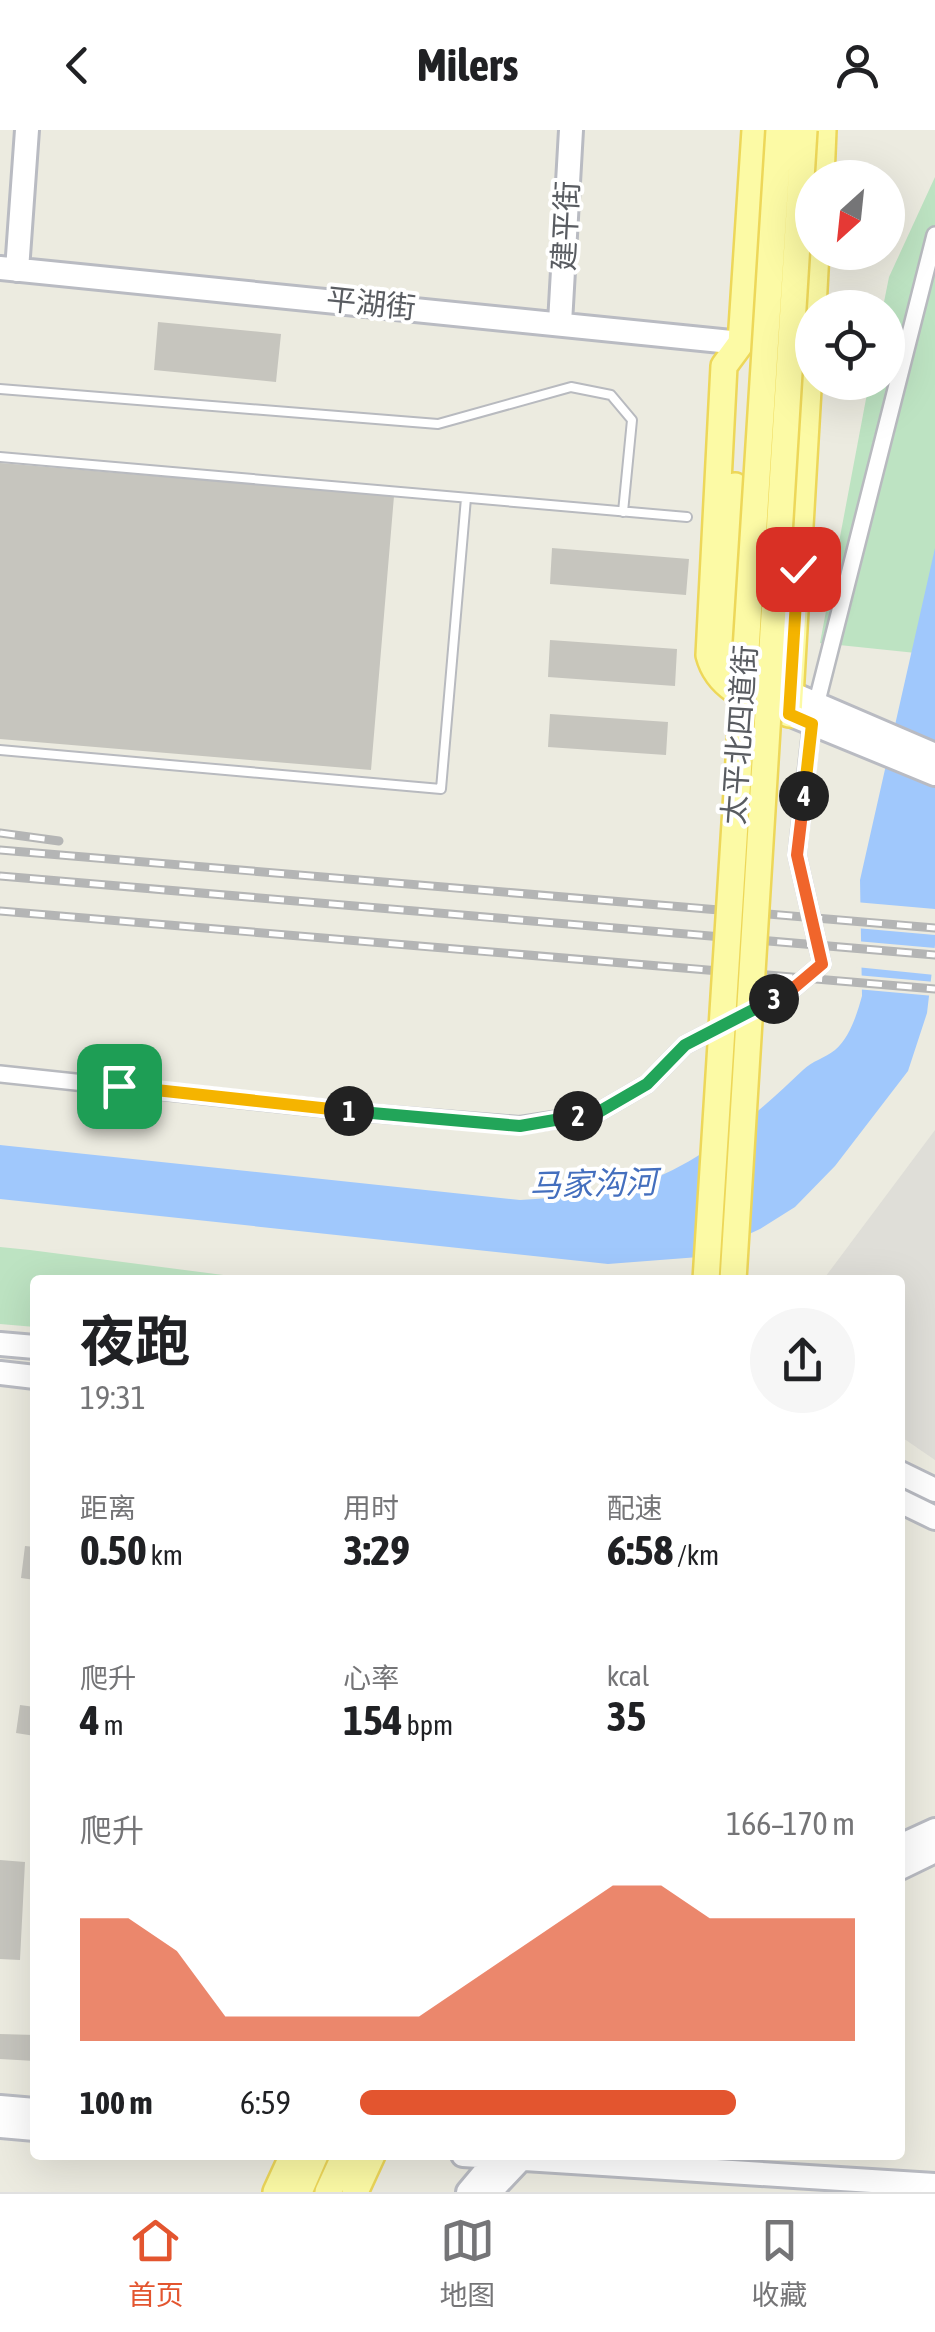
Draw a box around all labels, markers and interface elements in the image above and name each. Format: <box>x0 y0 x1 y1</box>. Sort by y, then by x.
icon: back <box>50 38 105 93</box>
icon: person <box>830 38 885 93</box>
text: Milers <box>417 39 518 91</box>
north arrow <box>795 160 905 270</box>
map controls <box>795 160 905 400</box>
street label: 建平街 <box>546 180 584 272</box>
street label: 平湖街 <box>325 281 418 325</box>
button: locate <box>795 290 905 400</box>
pin <box>756 527 841 612</box>
icon: check <box>771 542 826 597</box>
street label: 太平北四道街 <box>716 644 762 826</box>
pin: 4 <box>779 771 829 821</box>
text: 4 <box>797 780 811 812</box>
pin: 3 <box>749 974 799 1024</box>
text: 3 <box>767 983 781 1015</box>
pin <box>77 1044 162 1129</box>
icon: arrive <box>92 1059 147 1114</box>
pin: 1 <box>324 1086 374 1136</box>
pin: 2 <box>553 1091 603 1141</box>
text: 1 <box>342 1095 356 1127</box>
text: 2 <box>571 1100 585 1132</box>
water label: 马家沟河 <box>528 1163 664 1204</box>
button: share <box>750 1308 855 1413</box>
text: 夜跑 <box>80 1310 190 1373</box>
text: 19:31 <box>80 1379 146 1416</box>
text: 距离 <box>80 1492 136 1524</box>
text: 用时 <box>343 1492 399 1524</box>
text: 配速 <box>607 1492 663 1524</box>
text: 0.50 <box>80 1526 147 1574</box>
text: 3:29 <box>343 1526 410 1574</box>
text: 6:58 <box>607 1526 673 1574</box>
text: km <box>147 1539 183 1571</box>
text: /km <box>673 1539 719 1571</box>
text: kcal <box>607 1660 649 1692</box>
text: 爬升 <box>80 1662 136 1694</box>
text: 心率 <box>343 1662 399 1694</box>
text: 35 <box>607 1692 646 1740</box>
text: 4 <box>80 1696 100 1744</box>
text: 154 <box>343 1696 403 1744</box>
text: m <box>100 1709 124 1741</box>
text: bpm <box>403 1709 453 1741</box>
text: 166–170 m <box>726 1805 855 1842</box>
text: 爬升 <box>80 1812 144 1849</box>
text: 100 m <box>80 2084 153 2121</box>
text: 6:59 <box>240 2084 291 2121</box>
tab: 首页 <box>128 2213 184 2313</box>
tab: 地图 <box>439 2213 495 2313</box>
tab: 收藏 <box>751 2213 807 2313</box>

